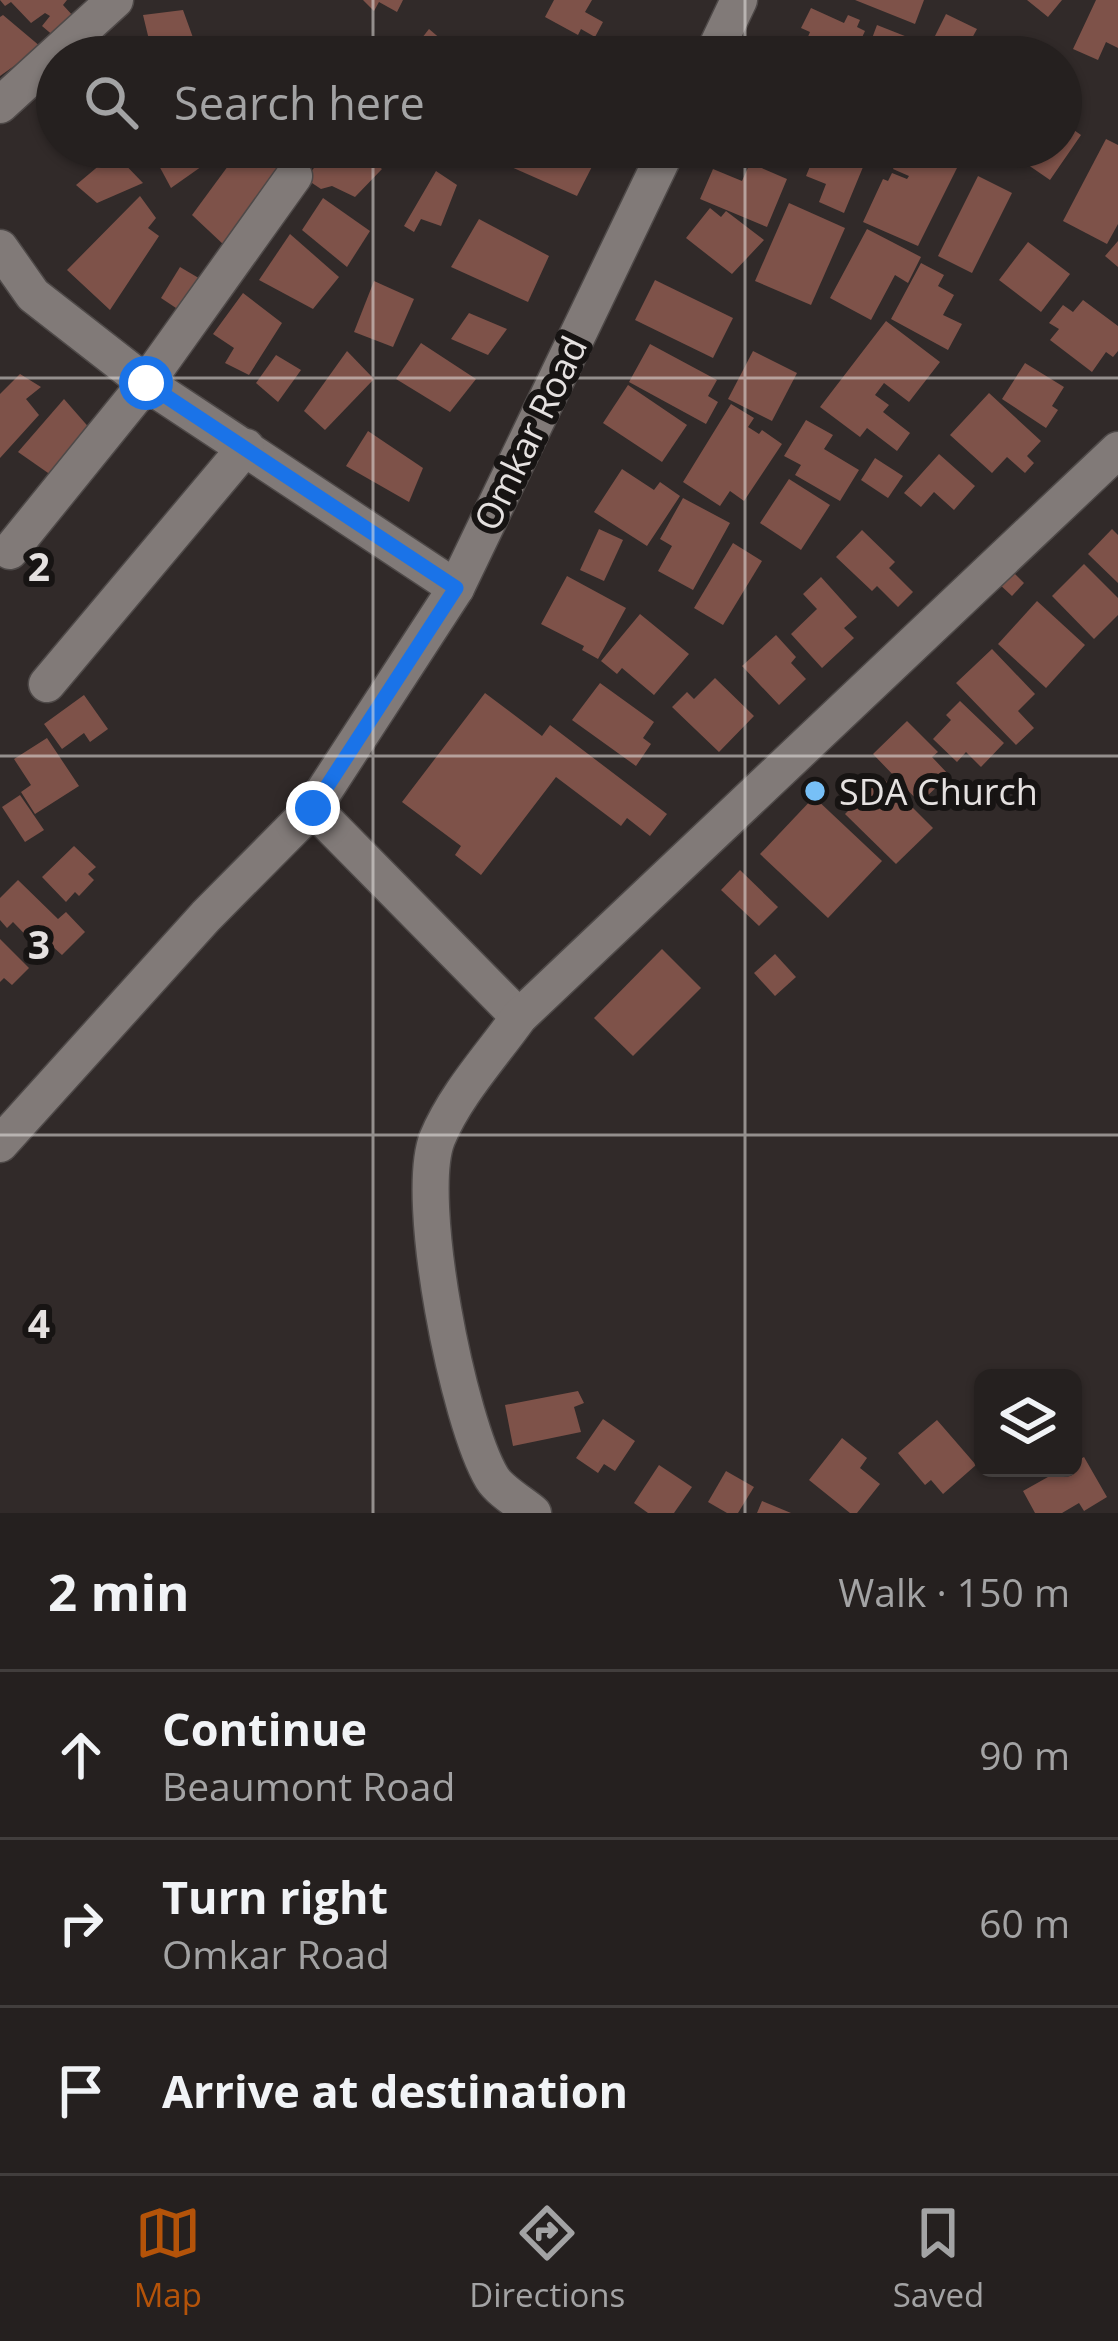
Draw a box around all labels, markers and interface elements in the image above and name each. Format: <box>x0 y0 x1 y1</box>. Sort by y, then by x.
search box <box>36 36 1082 168</box>
icon: search <box>78 69 144 135</box>
text: Search here <box>174 72 425 133</box>
street label: Omkar Road <box>462 328 598 538</box>
route start <box>119 356 173 410</box>
text: 2 <box>28 539 50 592</box>
place label: SDA Church <box>839 767 1038 816</box>
marker: SDA Church <box>802 778 828 804</box>
route end <box>286 781 340 835</box>
text: 3 <box>28 917 50 970</box>
text: 4 <box>28 1296 50 1349</box>
map controls <box>974 1369 1082 1477</box>
button: layers <box>974 1369 1082 1477</box>
text: 2 min <box>48 1556 190 1626</box>
text: Walk · 150 m <box>838 1565 1070 1618</box>
text: Continue <box>162 1698 367 1759</box>
icon: ahead <box>48 1722 114 1788</box>
text: 90 m <box>979 1728 1070 1781</box>
text: Beaumont Road <box>162 1759 455 1812</box>
text: Turn right <box>162 1866 388 1927</box>
icon: right <box>48 1890 114 1956</box>
text: 60 m <box>979 1896 1070 1949</box>
text: Omkar Road <box>162 1927 390 1980</box>
icon: arrive <box>48 2058 114 2124</box>
text: Arrive at destination <box>162 2060 628 2121</box>
tab: Map <box>134 2200 202 2317</box>
tab: Directions <box>469 2200 625 2317</box>
tab: Saved <box>893 2200 984 2317</box>

